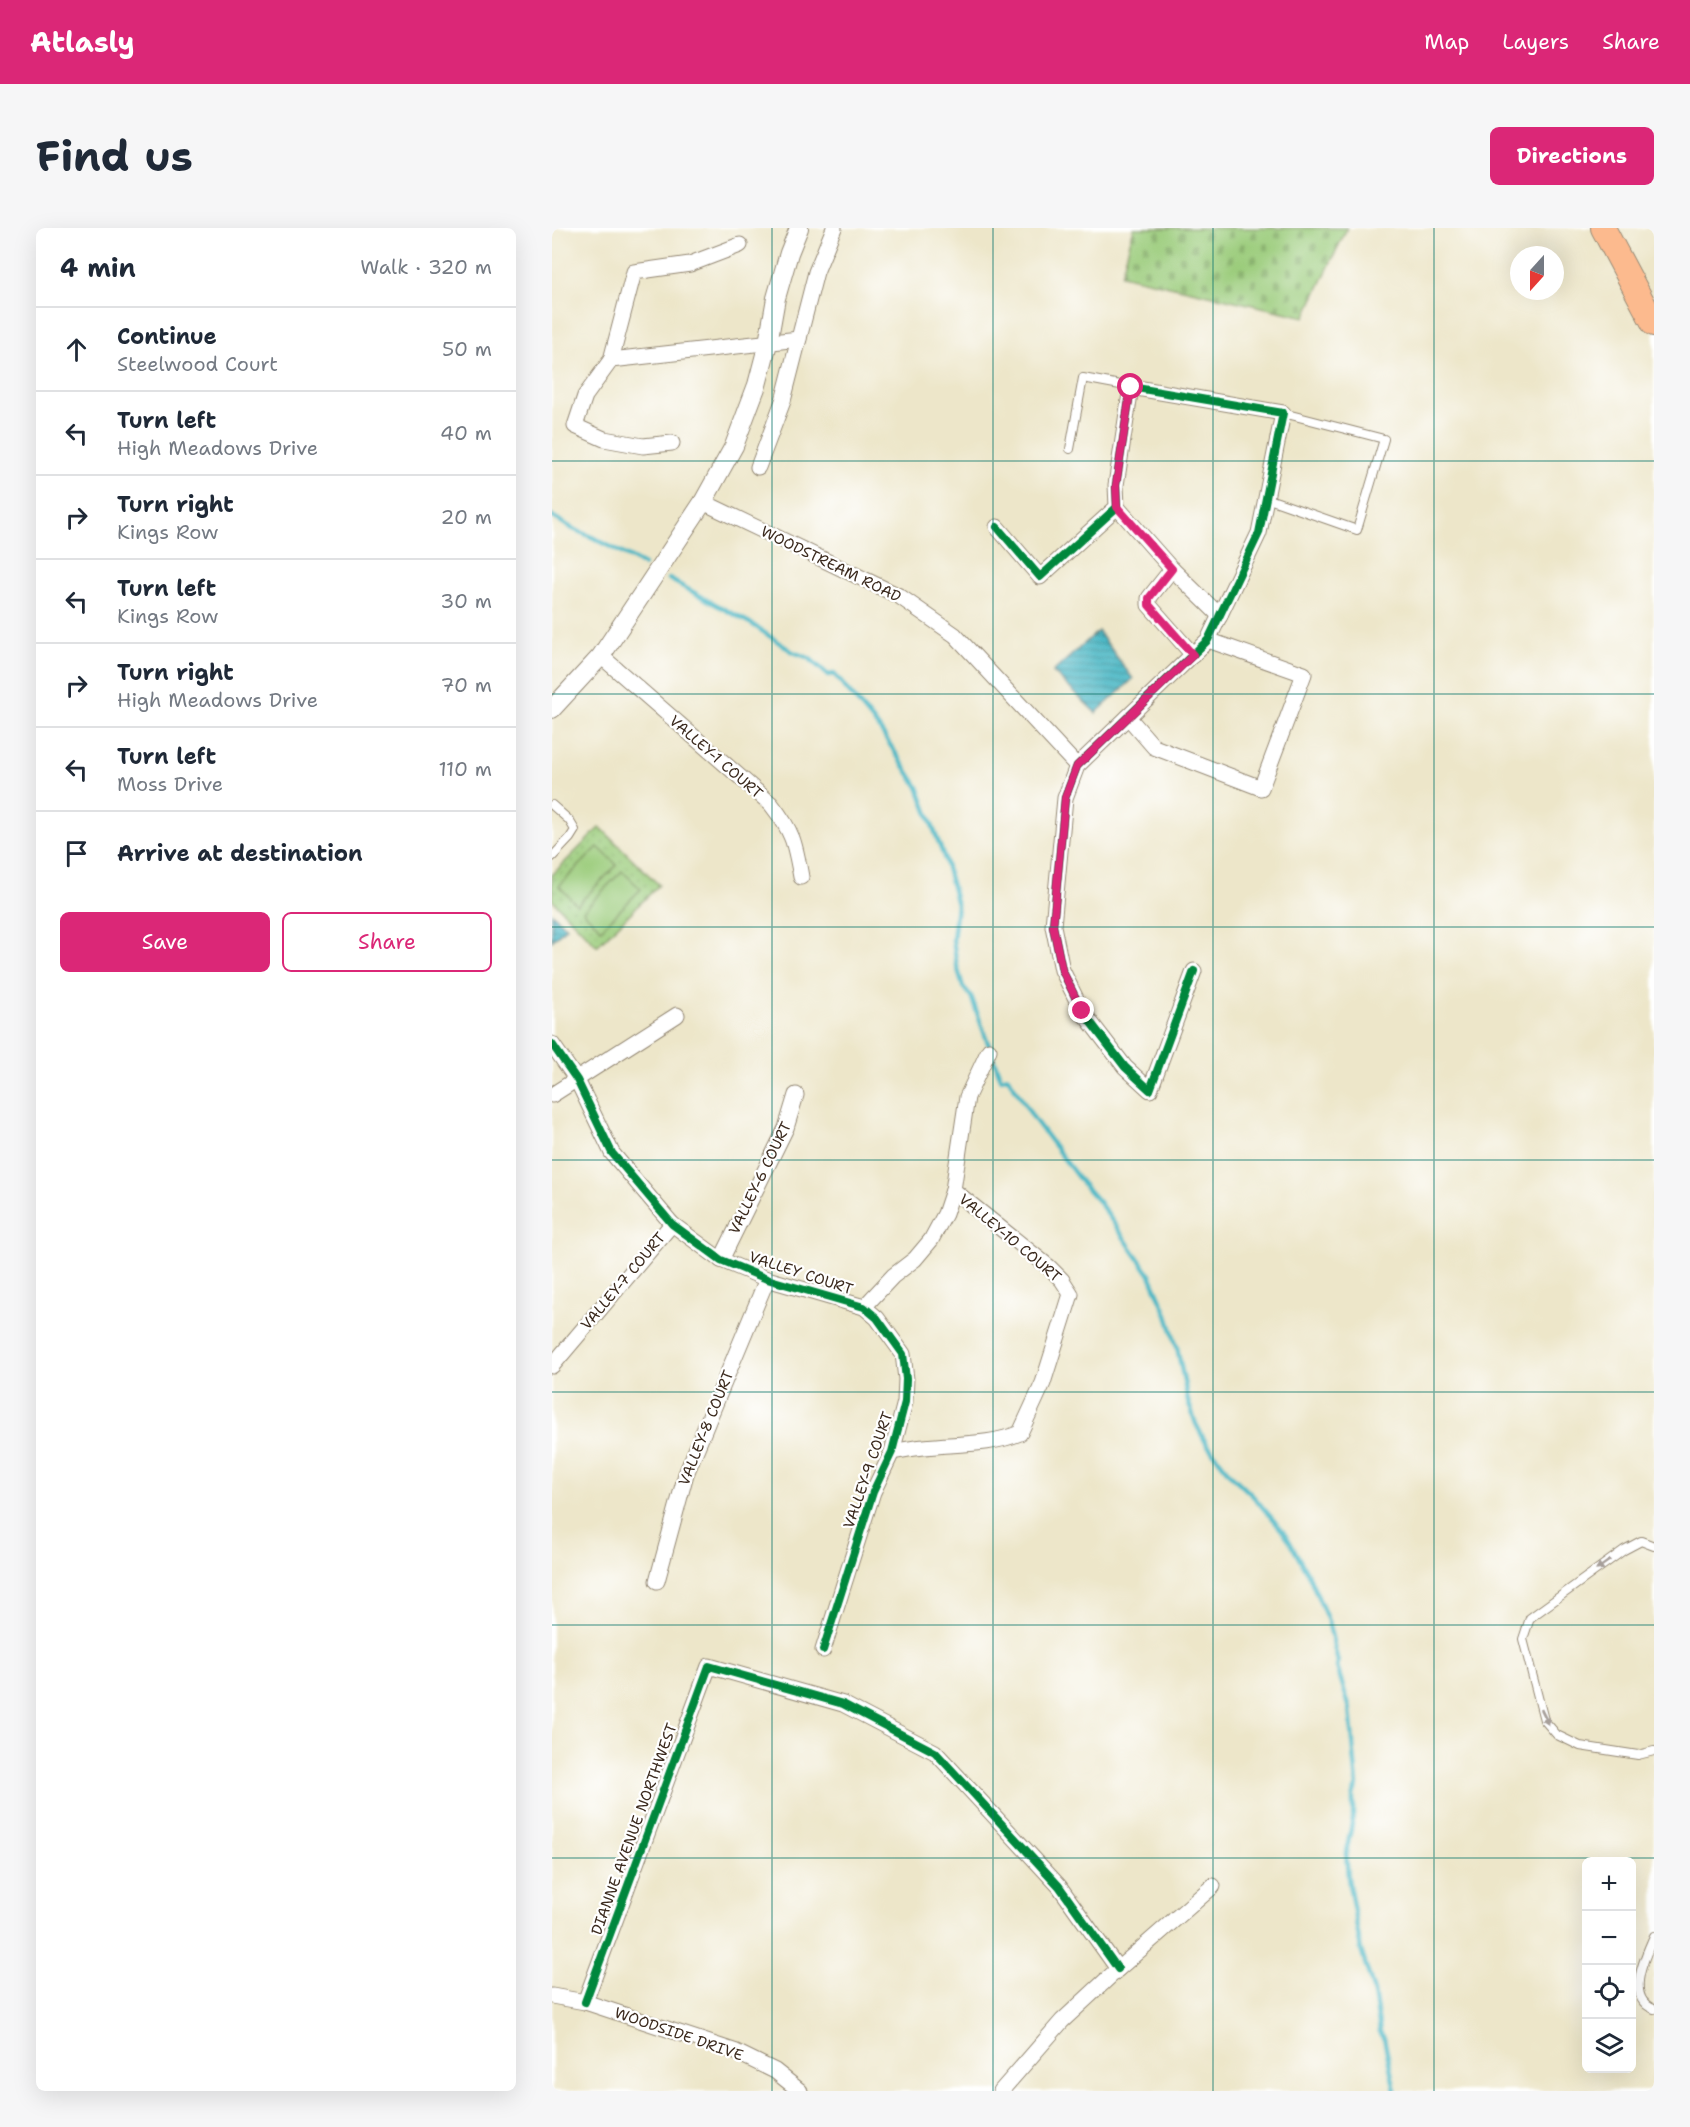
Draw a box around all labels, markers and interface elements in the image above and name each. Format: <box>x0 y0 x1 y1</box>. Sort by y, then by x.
text: Atlasly <box>30 23 135 61</box>
text: Map <box>1424 28 1469 56</box>
text: Layers <box>1502 28 1569 56</box>
text: Share <box>1602 28 1660 56</box>
button: Directions <box>1490 127 1654 185</box>
text: Find us <box>36 128 193 184</box>
north arrow <box>1510 246 1564 300</box>
text: 4 min <box>60 250 136 285</box>
text: Walk · 320 m <box>360 254 492 280</box>
text: Continue <box>117 322 217 351</box>
icon: ahead <box>60 333 93 366</box>
text: 50 m <box>442 336 492 362</box>
text: Steelwood Court <box>117 351 278 377</box>
route start <box>1117 373 1143 399</box>
text: Turn left <box>117 406 216 435</box>
icon: left <box>60 417 93 450</box>
text: 40 m <box>440 420 492 446</box>
text: High Meadows Drive <box>117 435 318 461</box>
text: Turn right <box>117 490 234 519</box>
icon: right <box>60 501 93 534</box>
text: 20 m <box>441 504 492 530</box>
text: Kings Row <box>117 519 218 545</box>
street label: WOODSTREAM ROAD <box>757 521 905 607</box>
text: Turn left <box>117 574 216 603</box>
icon: left <box>60 585 93 618</box>
text: 30 m <box>440 588 492 614</box>
text: Kings Row <box>117 603 218 629</box>
text: Turn right <box>117 658 234 687</box>
icon: right <box>60 669 93 702</box>
text: 70 m <box>440 672 492 698</box>
text: High Meadows Drive <box>117 687 318 713</box>
street label: VALLEY-1 COURT <box>665 711 767 803</box>
text: Turn left <box>117 742 216 771</box>
icon: left <box>60 753 93 786</box>
text: 110 m <box>438 756 492 782</box>
text: Moss Drive <box>117 771 223 797</box>
icon: arrive <box>60 837 93 870</box>
text: Arrive at destination <box>117 839 363 868</box>
button: Save <box>60 912 270 972</box>
button: Share <box>282 912 492 972</box>
route end <box>1068 997 1094 1023</box>
street label: VALLEY-6 COURT <box>724 1118 796 1238</box>
street label: VALLEY-10 COURT <box>955 1189 1065 1287</box>
street label: VALLEY-7 COURT <box>576 1228 670 1334</box>
street label: VALLEY COURT <box>746 1247 856 1299</box>
street label: VALLEY-8 COURT <box>674 1367 738 1489</box>
street label: VALLEY-9 COURT <box>839 1409 897 1531</box>
one-way arrow <box>1596 1559 1612 1571</box>
one-way arrow <box>1540 1708 1550 1726</box>
street label: DIANNE AVENUE NORTHWEST <box>586 1720 682 1938</box>
map controls <box>1582 1857 1636 2073</box>
button: + <box>1582 1857 1636 1911</box>
button: − <box>1582 1911 1636 1965</box>
button: locate <box>1582 1965 1636 2019</box>
street label: WOODSIDE DRIVE <box>612 2003 746 2065</box>
button: layers <box>1582 2019 1636 2073</box>

